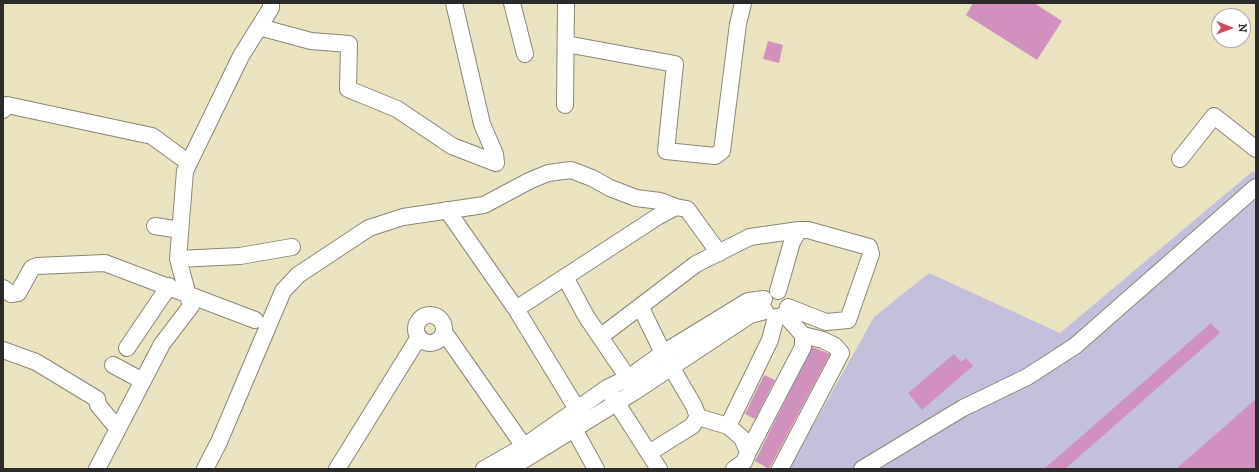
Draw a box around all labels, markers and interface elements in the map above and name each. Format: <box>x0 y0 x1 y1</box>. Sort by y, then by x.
north arrow <box>1211 8 1251 48</box>
text: N <box>1235 24 1249 33</box>

